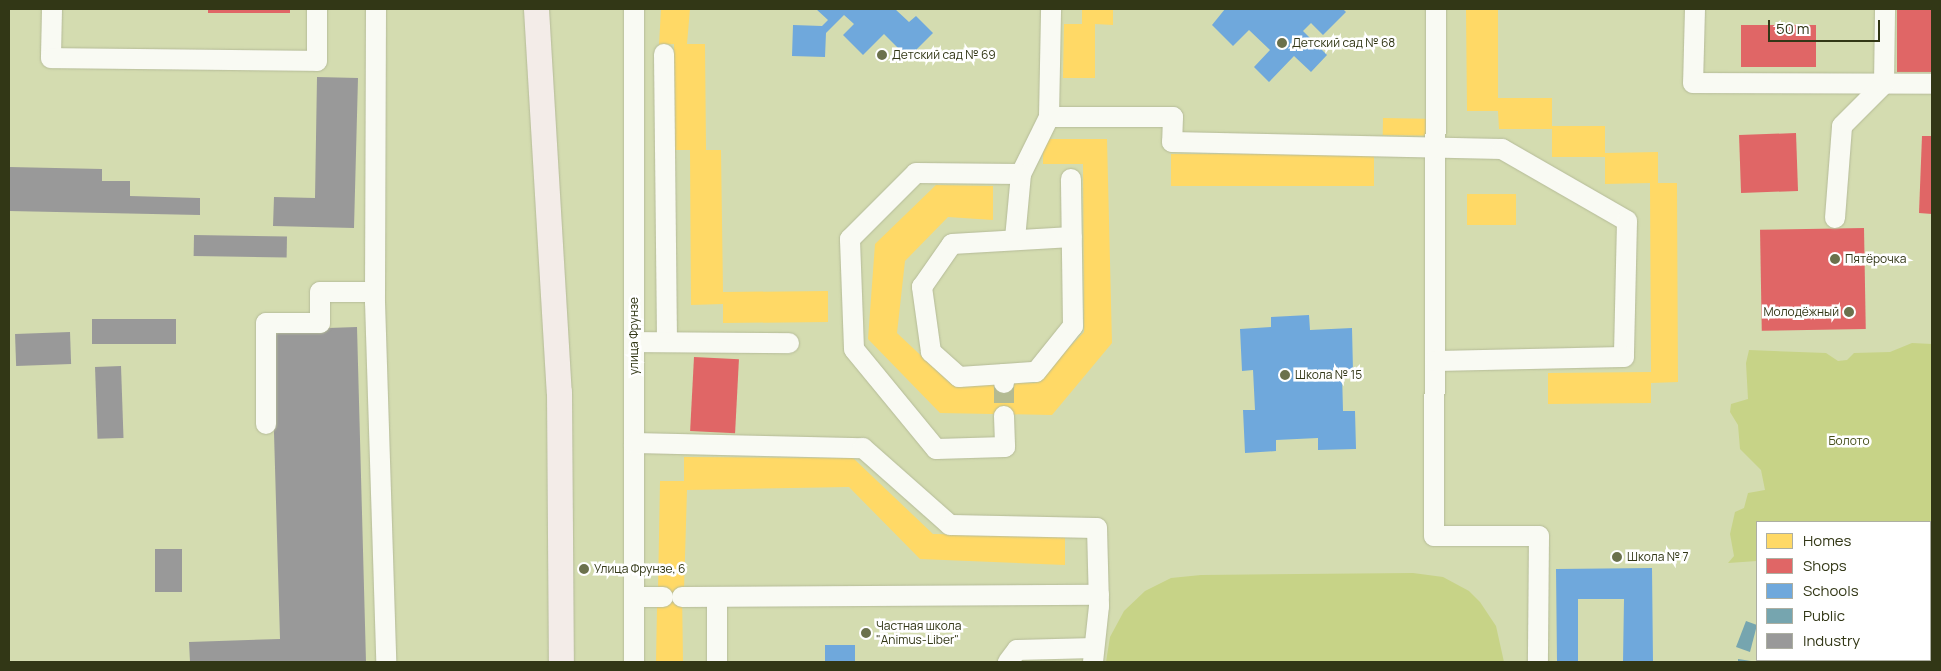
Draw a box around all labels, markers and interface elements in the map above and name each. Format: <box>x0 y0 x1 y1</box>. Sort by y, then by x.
scale bar <box>1771 10 1884 42</box>
text: 50 m <box>1776 18 1810 39</box>
place label: Детский сад № 68 <box>1292 36 1395 50</box>
marker: Детский сад № 68 <box>1276 37 1288 49</box>
place label: Детский сад № 69 <box>892 48 996 62</box>
marker: Детский сад № 69 <box>876 49 888 61</box>
place label: Пятёрочка <box>1845 252 1906 266</box>
marker: Пятёрочка <box>1829 253 1841 265</box>
street label: улица Фрунзе <box>627 297 641 375</box>
place label: Молодёжный <box>1764 305 1839 319</box>
marker: Молодёжный <box>1843 306 1855 318</box>
place label: Школа № 15 <box>1295 368 1362 382</box>
marker: Школа № 15 <box>1279 369 1291 381</box>
park label: Болото <box>1828 434 1870 448</box>
legend <box>1756 521 1931 661</box>
text: Homes <box>1803 530 1851 551</box>
place label: Школа № 7 <box>1627 550 1688 564</box>
marker: Школа № 7 <box>1611 551 1623 563</box>
text: Shops <box>1803 555 1847 576</box>
place label: Улица Фрунзе, 6 <box>594 562 685 576</box>
marker: Улица Фрунзе, 6 <box>578 563 590 575</box>
text: Schools <box>1803 580 1859 601</box>
text: Public <box>1803 605 1845 626</box>
place label: Частная школа "Animus-Liber" <box>876 619 961 647</box>
marker: Частная школа "Animus-Liber" <box>860 627 872 639</box>
text: Industry <box>1803 630 1860 651</box>

